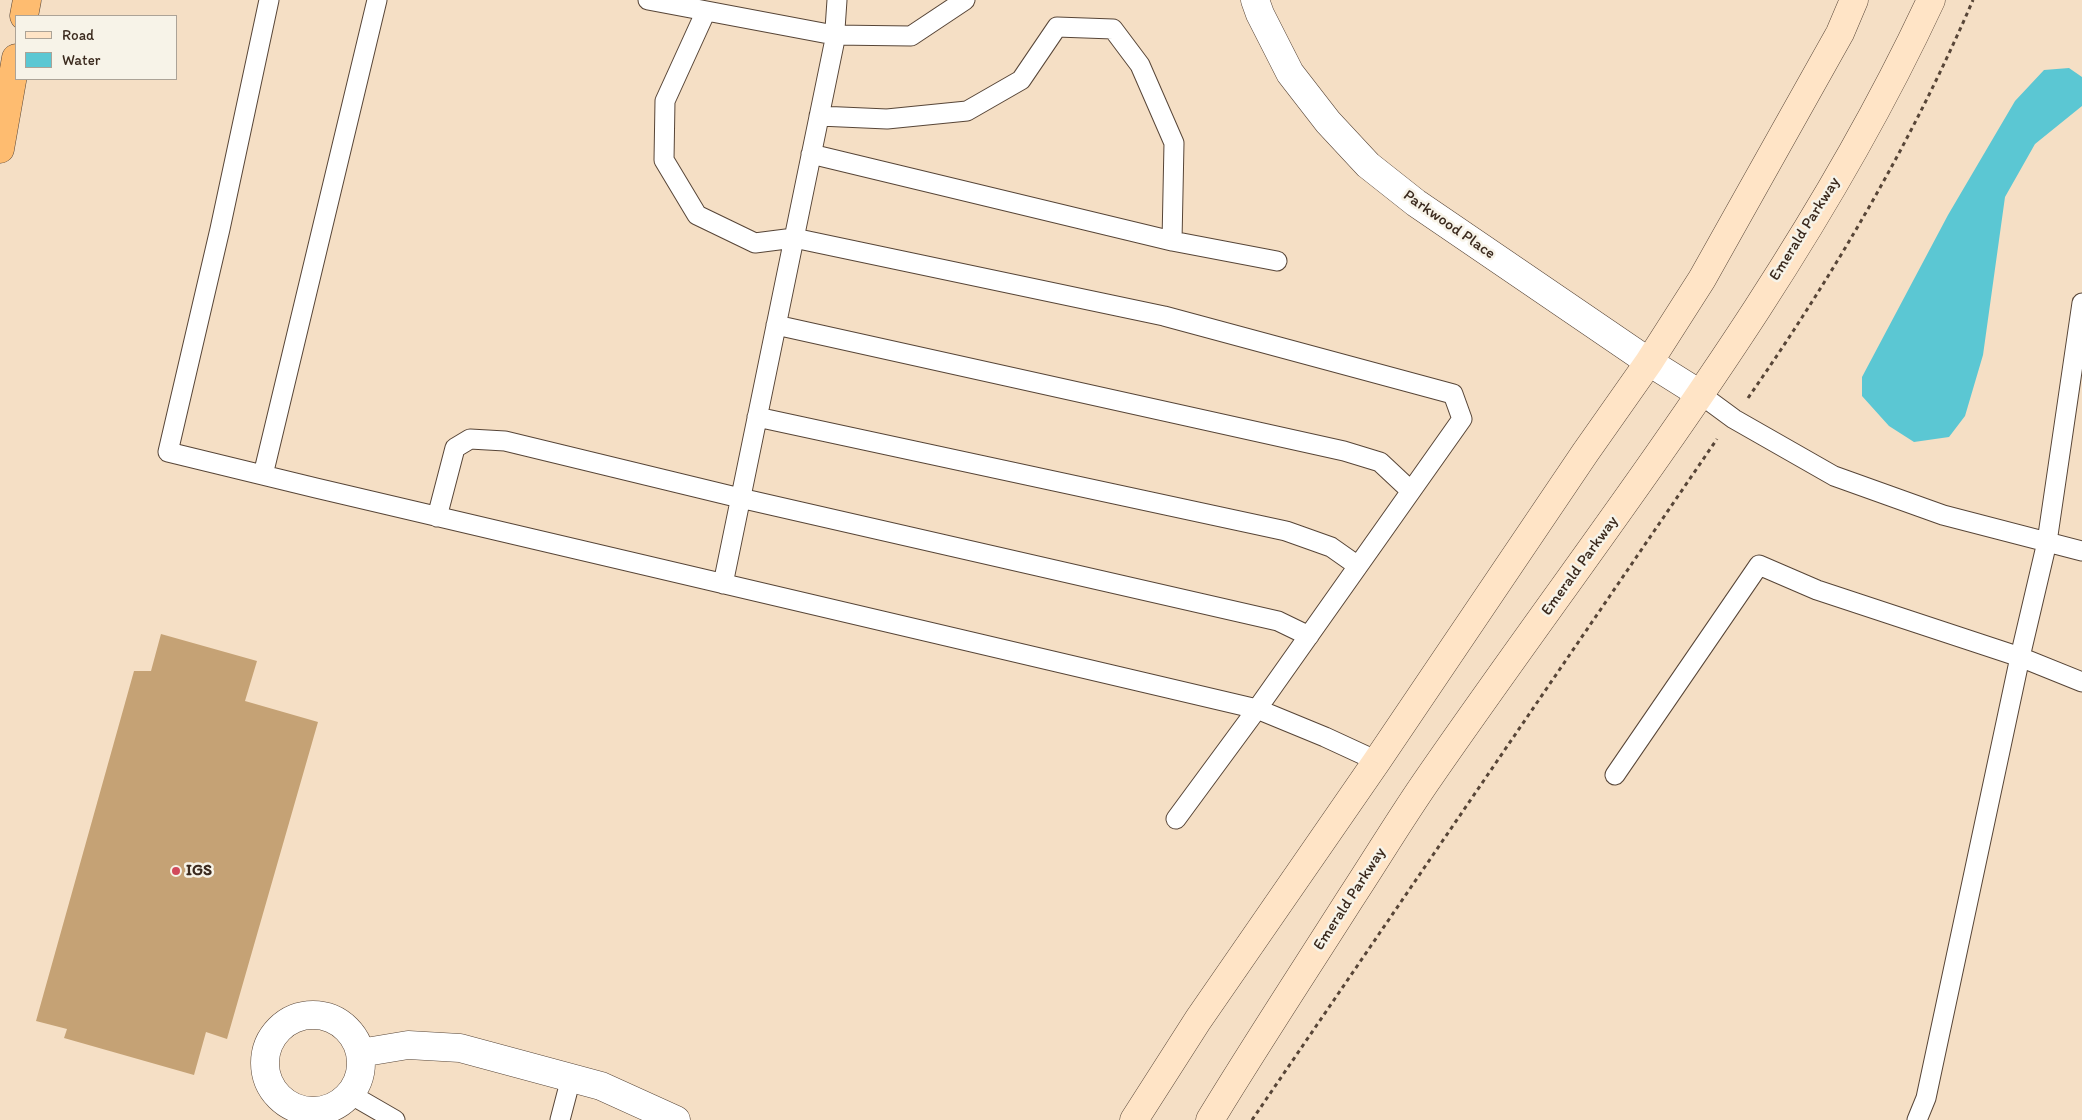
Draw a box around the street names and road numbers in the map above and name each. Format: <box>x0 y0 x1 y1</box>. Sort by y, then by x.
street label: Emerald Parkway <box>1765 174 1845 284</box>
street label: Parkwood Place <box>1399 186 1499 264</box>
street label: Emerald Parkway <box>1537 512 1623 620</box>
street label: Emerald Parkway <box>1310 844 1390 954</box>

